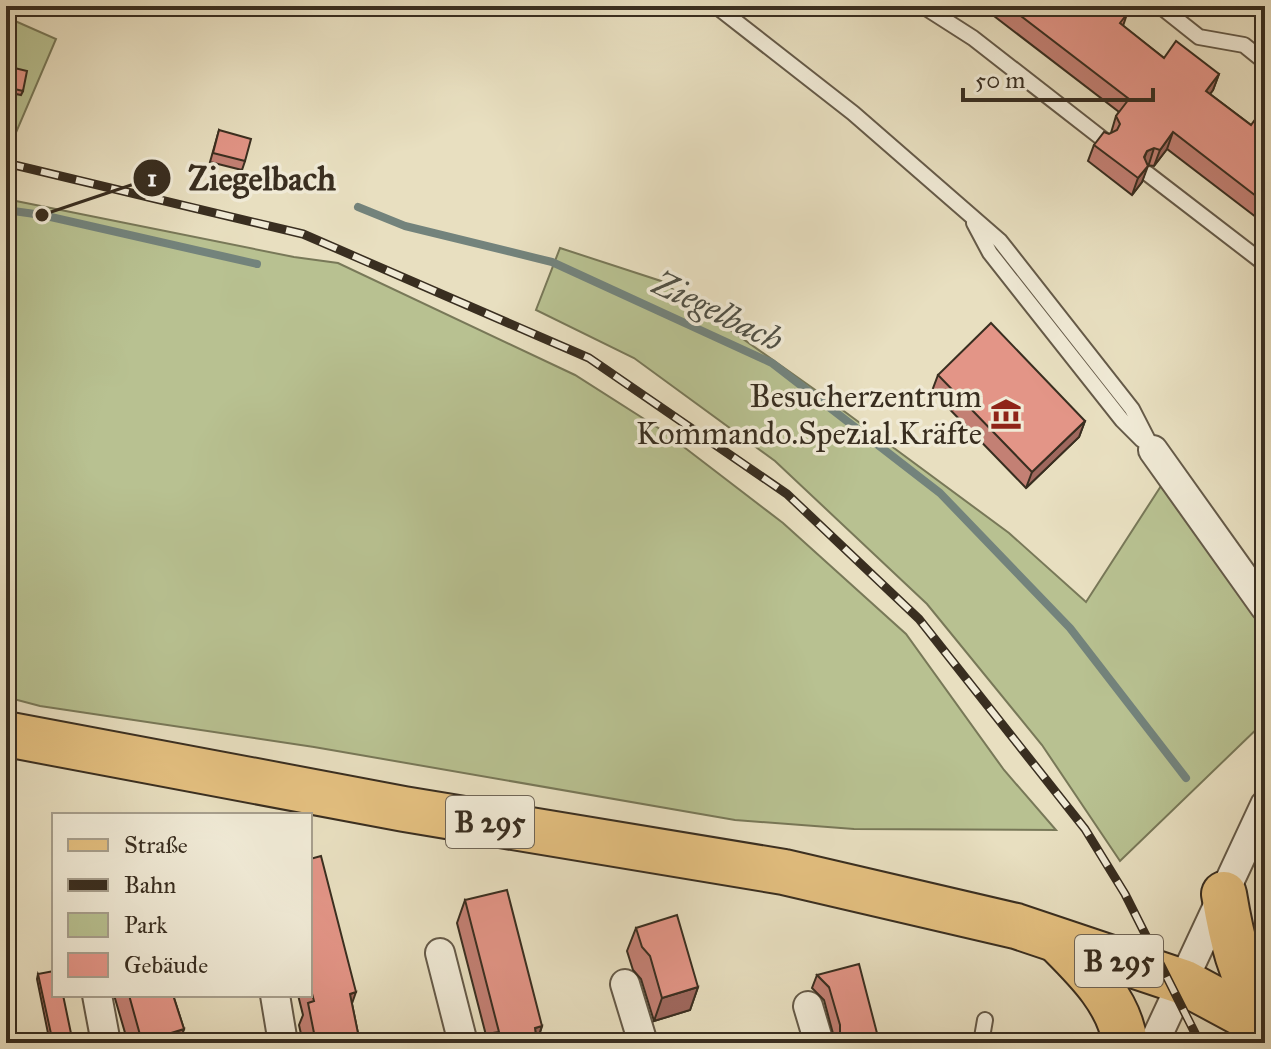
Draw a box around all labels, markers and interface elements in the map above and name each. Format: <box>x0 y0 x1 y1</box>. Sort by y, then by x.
scale bar <box>963 52 1153 102</box>
text: 50 m <box>975 65 1025 95</box>
callout: Ziegelbach <box>132 149 352 207</box>
text: Ziegelbach <box>188 158 336 199</box>
text: 1 <box>147 163 157 193</box>
water label: Ziegelbach <box>645 262 790 360</box>
place label: Besucherzentrum Kommando.Spezial.Kräfte <box>636 377 982 453</box>
museum icon: Besucherzentrum Kommando.Spezial.Kräfte <box>989 397 1023 431</box>
road number: B 295 <box>446 796 534 848</box>
legend <box>52 813 312 997</box>
text: Straße <box>124 830 188 860</box>
text: Bahn <box>124 870 176 900</box>
text: Park <box>124 910 168 940</box>
road number: B 295 <box>1075 935 1163 987</box>
text: Gebäude <box>124 950 208 980</box>

